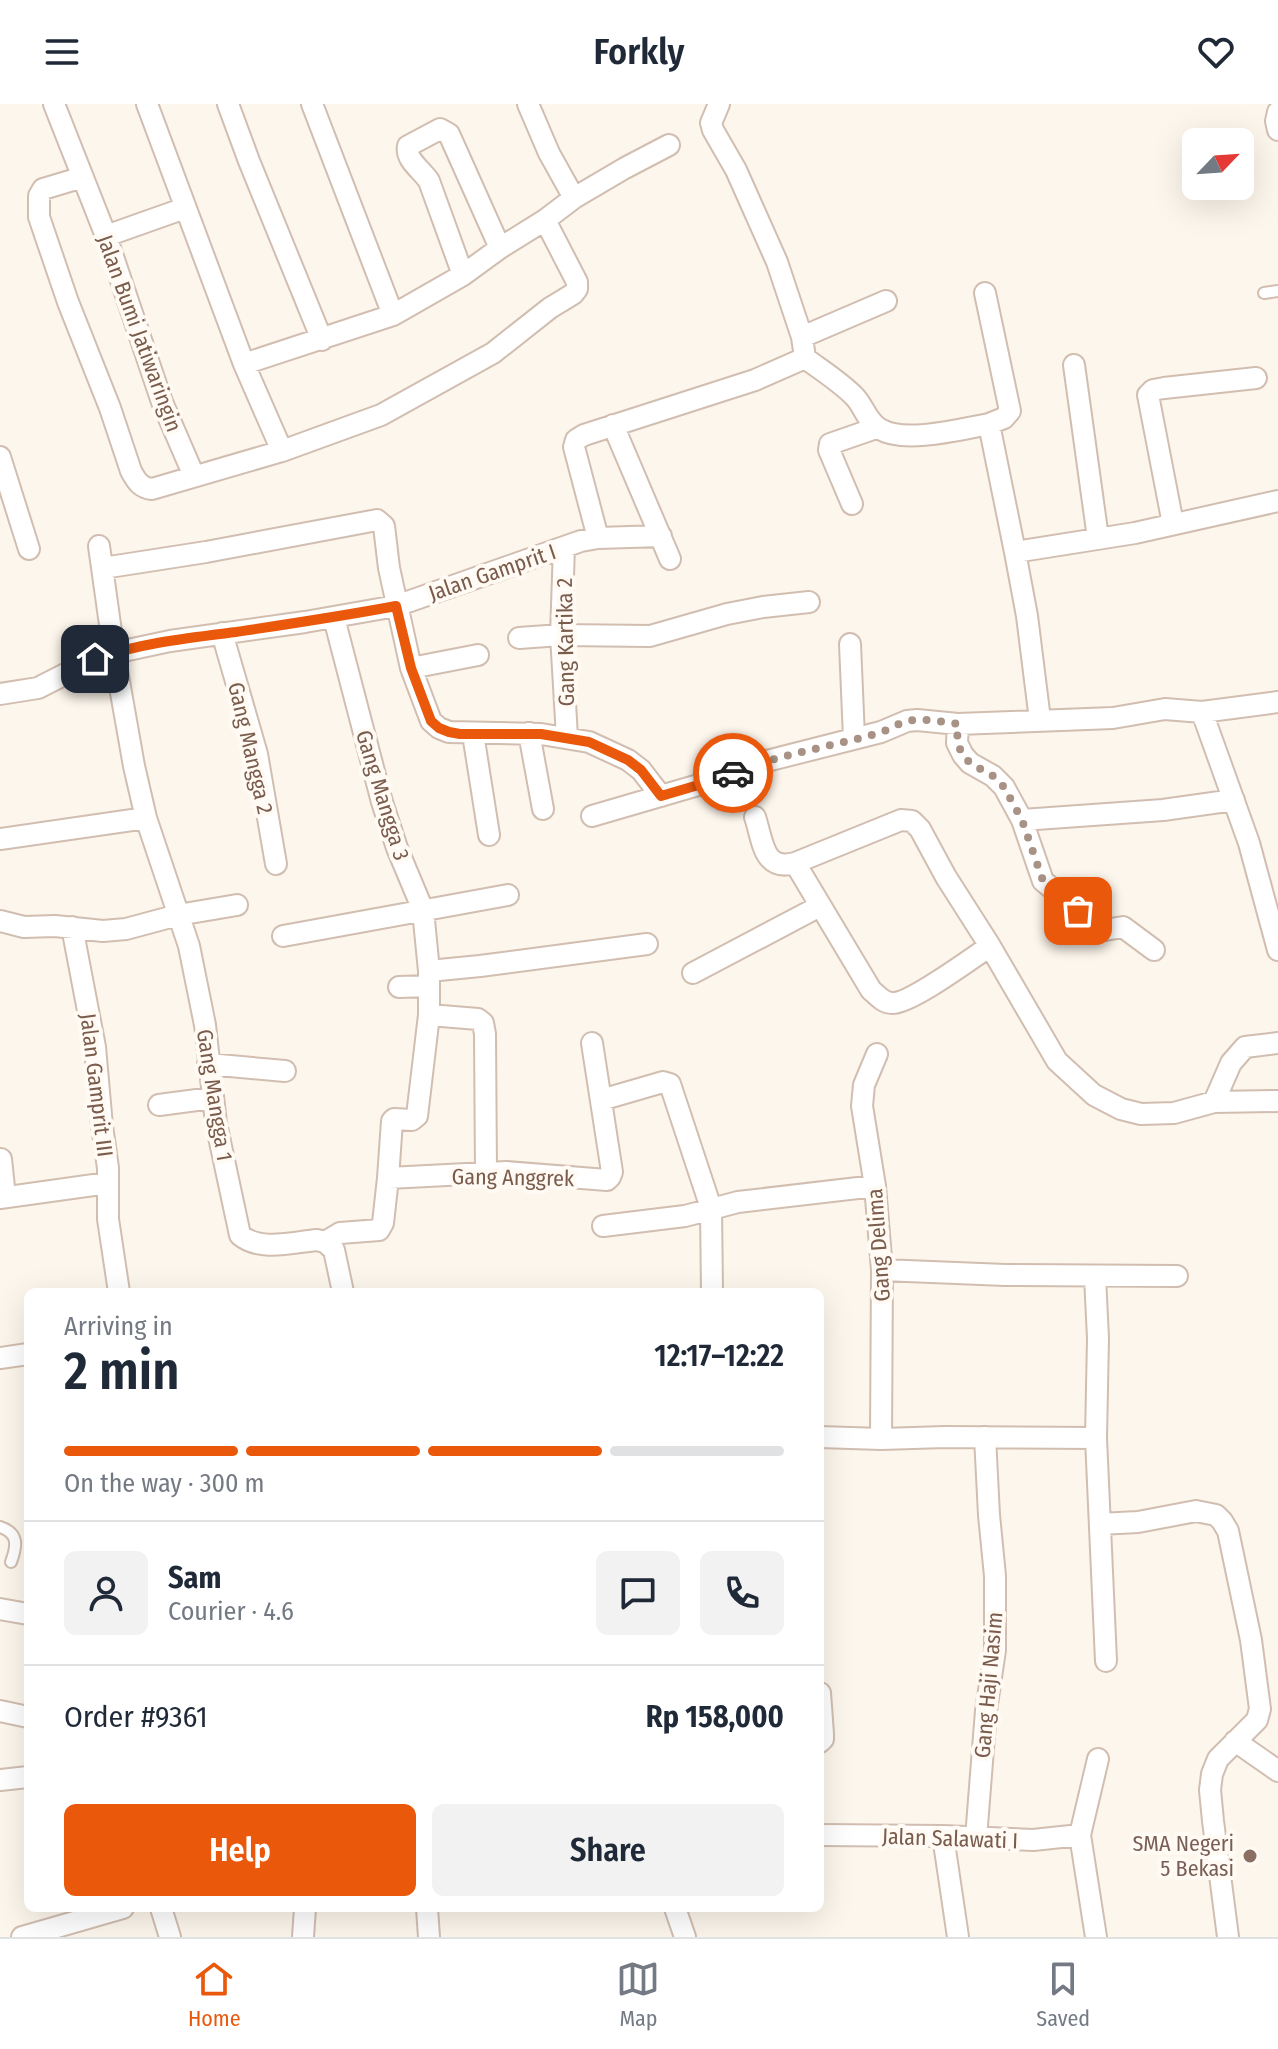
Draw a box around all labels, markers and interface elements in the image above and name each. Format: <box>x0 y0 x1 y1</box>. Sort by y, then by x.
icon: menu <box>40 30 84 74</box>
text: Forkly <box>593 30 685 74</box>
icon: heart <box>1194 30 1238 74</box>
north arrow <box>1182 128 1254 200</box>
map controls <box>1182 128 1254 200</box>
street label: Jalan Bumi Jatiwaringin <box>91 231 188 435</box>
street label: Jalan Gamprit I <box>425 538 560 607</box>
street label: Gang Kartika 2 <box>551 577 580 707</box>
pin <box>61 625 129 693</box>
icon: home <box>73 637 117 681</box>
street label: Gang Mangga 2 <box>222 680 279 817</box>
street label: Gang Mangga 3 <box>350 727 415 863</box>
courier <box>693 733 773 813</box>
icon: car <box>711 751 755 795</box>
pin <box>1044 877 1112 945</box>
icon: bag <box>1056 889 1100 933</box>
street label: Jalan Gamprit III <box>74 1012 119 1159</box>
street label: Gang Mangga 1 <box>191 1027 238 1163</box>
street label: Gang Anggrek <box>451 1163 575 1192</box>
street label: Gang Delima <box>861 1188 896 1302</box>
text: Arriving in <box>64 1311 173 1342</box>
text: 12:17–12:22 <box>654 1338 784 1374</box>
text: 2 min <box>64 1340 180 1403</box>
text: On the way · 300 m <box>64 1468 265 1499</box>
button: person <box>64 1551 148 1635</box>
button: chat <box>596 1551 680 1635</box>
button: phone <box>700 1551 784 1635</box>
text: Sam <box>168 1560 221 1596</box>
text: Courier · 4.6 <box>168 1596 294 1627</box>
street label: Gang Haji Nasim <box>969 1611 1008 1759</box>
text: Order #9361 <box>64 1699 208 1735</box>
text: Rp 158,000 <box>646 1699 784 1735</box>
button: Help <box>64 1804 416 1896</box>
button: Share <box>432 1804 784 1896</box>
street label: Jalan Salawati I <box>881 1823 1019 1854</box>
place label: SMA Negeri 5 Bekasi <box>1133 1830 1234 1882</box>
marker: SMA Negeri 5 Bekasi <box>1241 1847 1259 1865</box>
tab: Home <box>188 1957 241 2032</box>
tab: Map <box>616 1957 660 2032</box>
tab: Saved <box>1036 1957 1090 2032</box>

